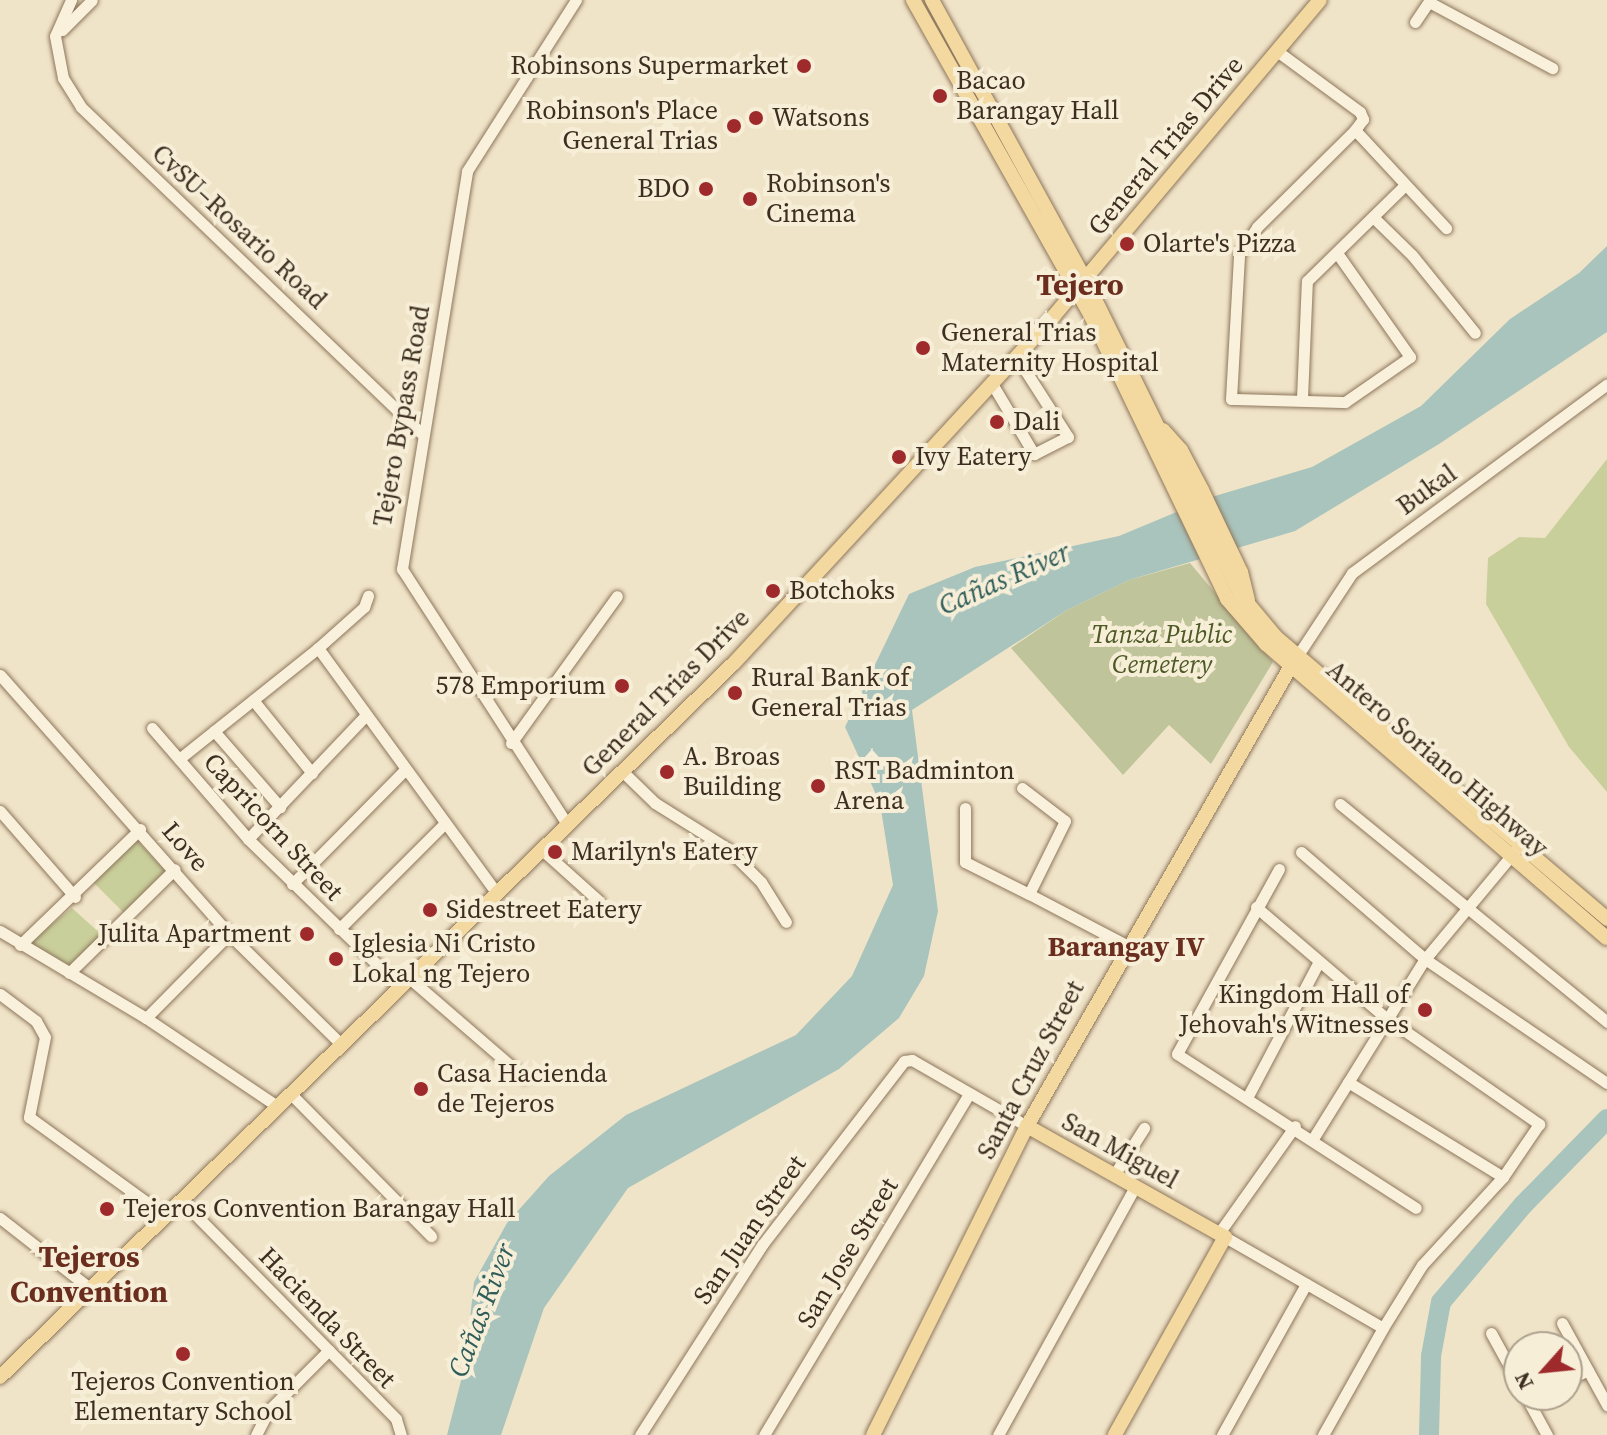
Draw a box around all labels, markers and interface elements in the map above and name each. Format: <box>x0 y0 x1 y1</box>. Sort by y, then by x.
place label: Robinsons Supermarket <box>510 50 788 82</box>
street label: General Trias Drive <box>1082 50 1250 242</box>
marker: Robinsons Supermarket <box>795 57 813 75</box>
place label: Bacao Barangay Hall <box>956 65 1119 126</box>
marker: Bacao Barangay Hall <box>931 87 949 105</box>
place label: Robinson's Place General Trias <box>526 95 718 156</box>
place label: Watsons <box>772 102 869 134</box>
marker: Watsons <box>747 109 765 127</box>
marker: Robinson's Place General Trias <box>725 117 743 135</box>
street label: CvSU–Rosario Road <box>145 138 333 316</box>
place label: Robinson's Cinema <box>766 168 890 230</box>
place label: BDO <box>637 173 690 205</box>
marker: BDO <box>697 180 715 198</box>
marker: Robinson's Cinema <box>741 190 759 208</box>
place label: Olarte's Pizza <box>1143 228 1296 260</box>
marker: Olarte's Pizza <box>1118 235 1136 253</box>
district label: Tejero <box>1036 267 1124 303</box>
street label: Tejero Bypass Road <box>367 303 437 529</box>
place label: General Trias Maternity Hospital <box>941 317 1159 378</box>
marker: General Trias Maternity Hospital <box>912 337 934 359</box>
place label: Dali <box>1013 406 1060 438</box>
marker: Dali <box>988 413 1006 431</box>
place label: Ivy Eatery <box>915 441 1032 473</box>
marker: Ivy Eatery <box>890 448 908 466</box>
street label: Bukal <box>1391 458 1463 522</box>
water label: Cañas River <box>933 534 1075 622</box>
place label: Botchoks <box>789 575 895 607</box>
marker: Botchoks <box>764 582 782 600</box>
street label: General Trias Drive <box>576 603 756 783</box>
park label: Tanza Public Cemetery <box>1092 619 1232 680</box>
street label: Antero Soriano Highway <box>1320 654 1554 864</box>
place label: Rural Bank of General Trias <box>751 662 910 724</box>
place label: 578 Emporium <box>435 670 606 702</box>
marker: 578 Emporium <box>613 677 631 695</box>
marker: Rural Bank of General Trias <box>726 684 744 702</box>
place label: A. Broas Building <box>683 741 781 802</box>
street label: Capricorn Street <box>197 747 349 907</box>
place label: RST Badminton Arena <box>834 755 1015 816</box>
marker: A. Broas Building <box>658 763 676 781</box>
marker: RST Badminton Arena <box>809 777 827 795</box>
street label: Love <box>155 816 215 878</box>
place label: Marilyn's Eatery <box>571 836 758 868</box>
marker: Marilyn's Eatery <box>546 843 564 861</box>
place label: Sidestreet Eatery <box>446 894 642 926</box>
marker: Sidestreet Eatery <box>421 901 439 919</box>
place label: Julita Apartment <box>98 918 291 950</box>
marker: Julita Apartment <box>298 925 316 943</box>
place label: Iglesia Ni Cristo Lokal ng Tejero <box>352 928 536 990</box>
district label: Barangay IV <box>1048 929 1204 963</box>
marker: Iglesia Ni Cristo Lokal ng Tejero <box>327 950 345 968</box>
street label: Santa Cruz Street <box>971 975 1091 1165</box>
place label: Kingdom Hall of Jehovah's Witnesses <box>1179 979 1409 1040</box>
marker: Kingdom Hall of Jehovah's Witnesses <box>1416 1001 1434 1019</box>
place label: Casa Hacienda de Tejeros <box>437 1058 608 1120</box>
marker: Casa Hacienda de Tejeros <box>412 1080 430 1098</box>
street label: San Miguel <box>1056 1106 1184 1196</box>
street label: San Juan Street <box>687 1150 813 1310</box>
street label: San Jose Street <box>791 1172 905 1334</box>
place label: Tejeros Convention Barangay Hall <box>123 1193 515 1225</box>
marker: Tejeros Convention Barangay Hall <box>98 1200 116 1218</box>
district label: Tejeros Convention <box>10 1239 168 1310</box>
water label: Cañas River <box>440 1239 522 1381</box>
street label: Hacienda Street <box>252 1241 402 1395</box>
north arrow <box>1503 1331 1583 1411</box>
marker: Tejeros Convention Elementary School <box>174 1345 192 1363</box>
place label: Tejeros Convention Elementary School <box>71 1366 295 1428</box>
text: N <box>1506 1367 1540 1395</box>

